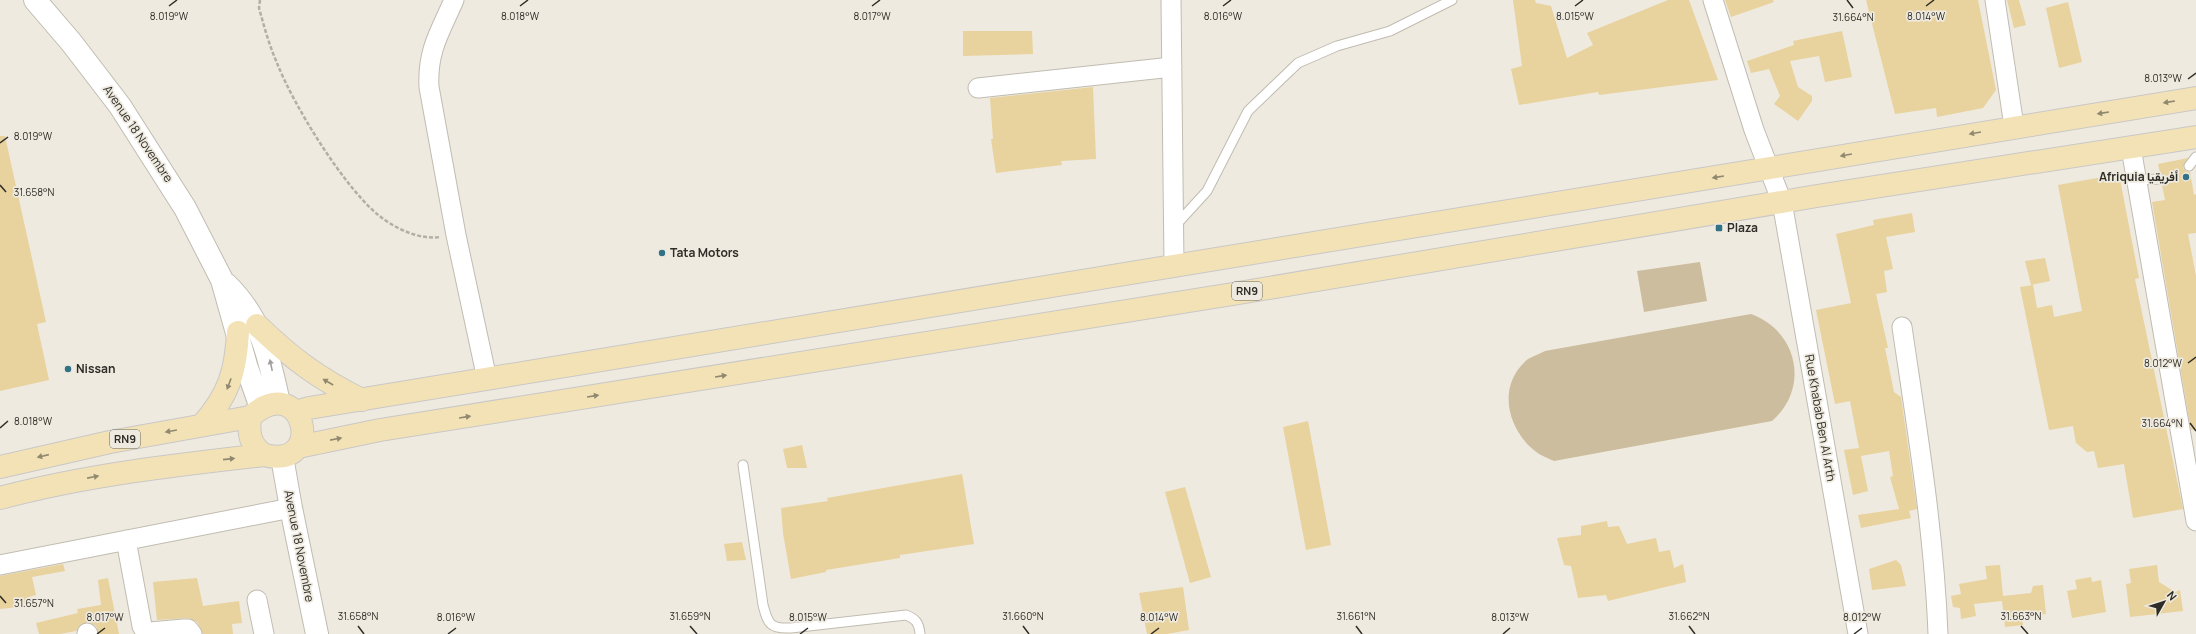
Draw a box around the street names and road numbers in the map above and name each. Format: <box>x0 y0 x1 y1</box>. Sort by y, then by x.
street label: Avenue 18 Novembre <box>100 82 177 186</box>
road number: RN9 <box>1232 282 1262 300</box>
street label: Rue Khabab Ben Al Arth <box>1801 353 1840 483</box>
road number: RN9 <box>110 430 140 448</box>
street label: Avenue 18 Novembre <box>280 488 319 603</box>

